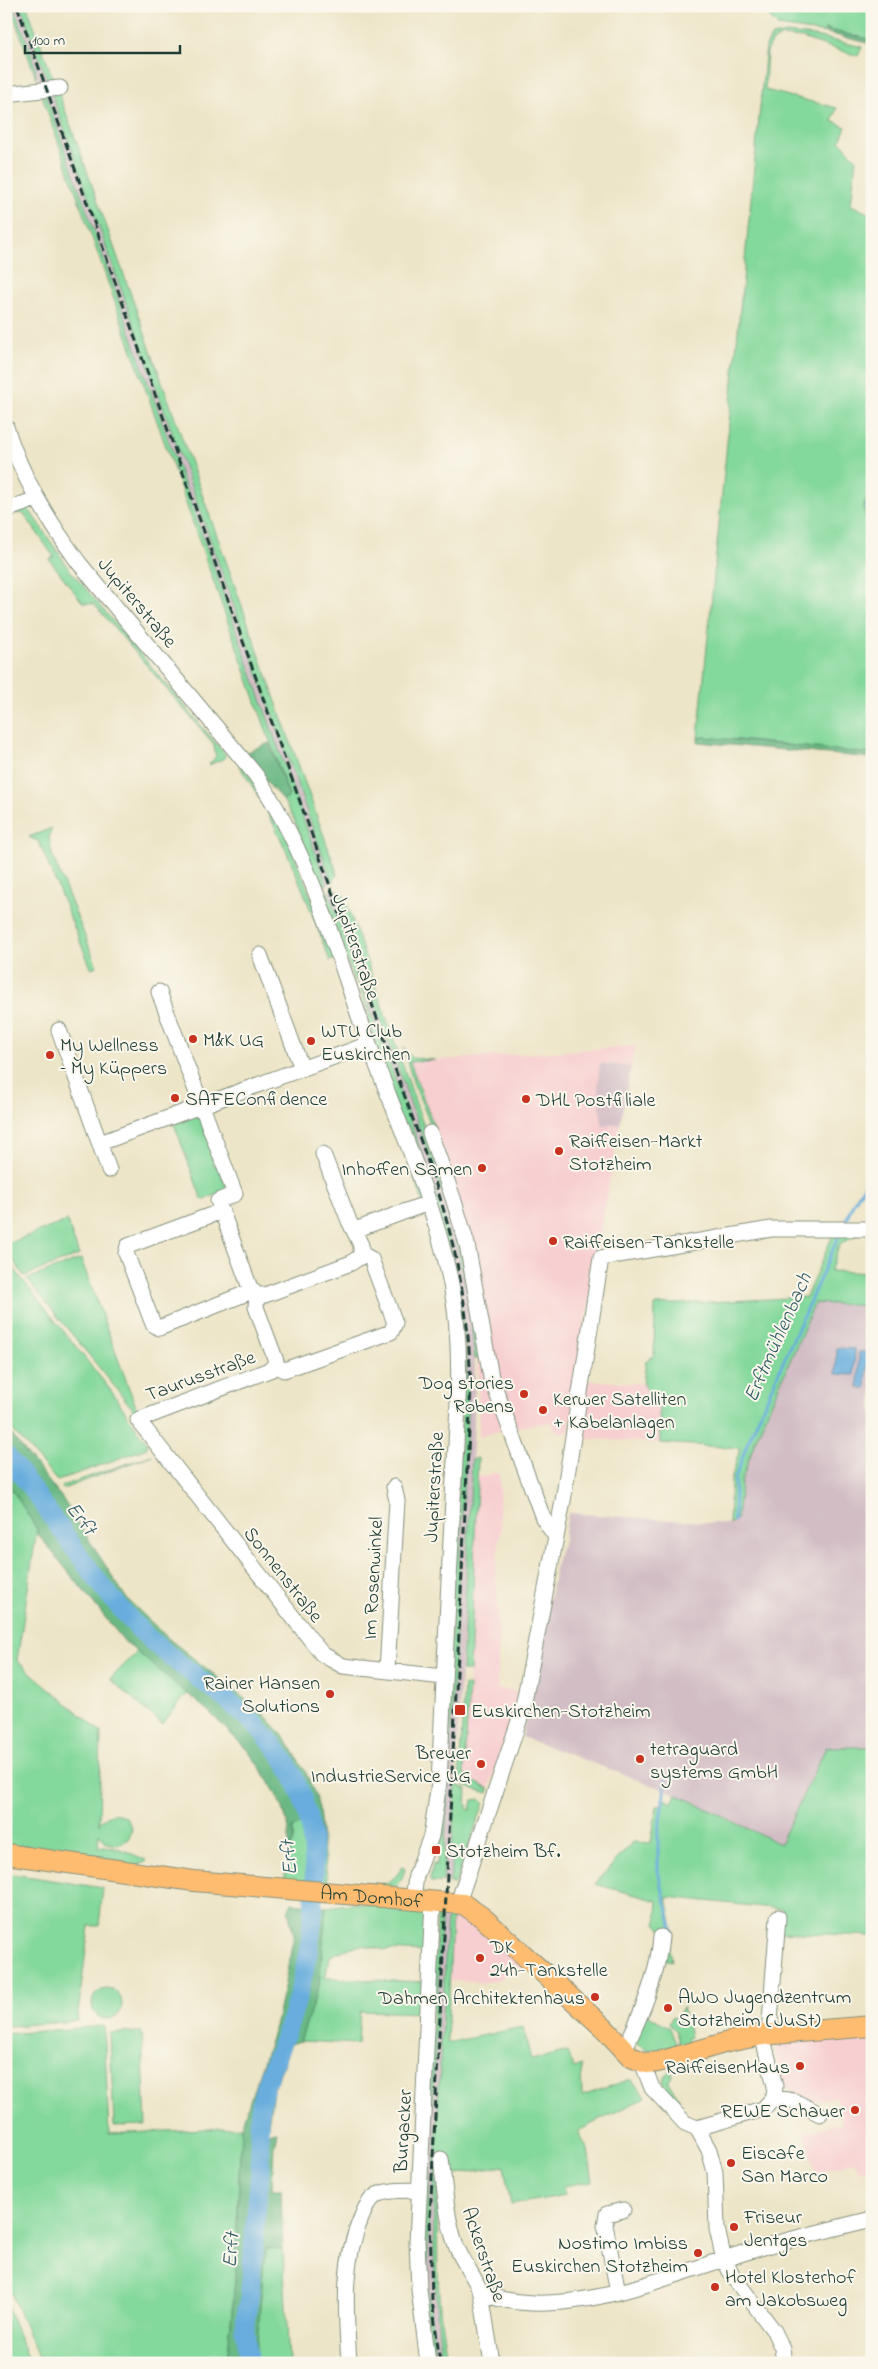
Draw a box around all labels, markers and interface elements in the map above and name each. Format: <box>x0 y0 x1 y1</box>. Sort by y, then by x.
scale bar <box>25 22 180 54</box>
text: 100 m <box>32 30 65 52</box>
street label: Jupiterstraße <box>89 552 183 655</box>
street label: Jupiterstraße <box>323 890 386 1004</box>
place label: WTU Club Euskirchen <box>321 1018 411 1070</box>
place label: M&K UG <box>203 1027 264 1056</box>
place label: My Wellness – My Küppers <box>60 1032 167 1084</box>
marker: M&K UG <box>187 1033 199 1045</box>
marker: WTU Club Euskirchen <box>305 1035 317 1047</box>
marker: My Wellness – My Küppers <box>44 1049 56 1061</box>
place label: SAFEConfidence <box>185 1086 327 1115</box>
place label: DHL Postfiliale <box>535 1087 655 1116</box>
marker: SAFEConfidence <box>169 1092 181 1104</box>
marker: DHL Postfiliale <box>520 1093 532 1105</box>
place label: Raiffeisen-Markt Stotzheim <box>569 1128 703 1180</box>
marker: Raiffeisen-Markt Stotzheim <box>553 1145 565 1157</box>
place label: Inhoffen Samen <box>341 1156 472 1185</box>
marker: Inhoffen Samen <box>476 1162 488 1174</box>
place label: Raiffeisen-Tankstelle <box>563 1229 734 1258</box>
marker: Raiffeisen-Tankstelle <box>547 1235 559 1247</box>
water label: Erftmühlenbach <box>737 1268 821 1407</box>
street label: Taurusstraße <box>142 1344 260 1411</box>
place label: Dog stories Robens <box>418 1370 514 1422</box>
place label: Kerwer Satelliten + Kabelanlagen <box>553 1386 686 1439</box>
marker: Dog stories Robens <box>518 1388 530 1400</box>
marker: Kerwer Satelliten + Kabelanlagen <box>537 1404 549 1416</box>
street label: Jupiterstraße <box>418 1431 453 1543</box>
water label: Erft <box>58 1496 104 1544</box>
street label: Im Rosenwinkel <box>357 1516 392 1640</box>
street label: Sonnenstraße <box>235 1521 329 1630</box>
place label: Rainer Hansen Solutions <box>203 1670 320 1722</box>
marker: Rainer Hansen Solutions <box>324 1688 336 1700</box>
place label: Euskirchen-Stotzheim <box>471 1698 651 1727</box>
marker: Euskirchen-Stotzheim <box>453 1703 467 1717</box>
place label: tetraguard systems GmbH <box>650 1736 778 1788</box>
place label: Breuer IndustrieService UG <box>311 1740 472 1792</box>
marker: tetraguard systems GmbH <box>634 1753 646 1765</box>
marker: Breuer IndustrieService UG <box>475 1758 487 1770</box>
water label: Erft <box>273 1837 306 1877</box>
place label: Stotzheim Bf. <box>446 1838 560 1867</box>
marker: Stotzheim Bf. <box>430 1844 442 1856</box>
street label: Am Domhof <box>319 1880 424 1918</box>
place label: DK 24h-Tankstelle <box>489 1934 608 1986</box>
marker: DK 24h-Tankstelle <box>474 1952 486 1964</box>
place label: AWO Jugendzentrum Stotzheim (JuSt) <box>678 1984 851 2036</box>
place label: Dahmen Architektenhaus <box>377 1985 585 2014</box>
marker: Dahmen Architektenhaus <box>589 1991 601 2003</box>
marker: AWO Jugendzentrum Stotzheim (JuSt) <box>662 2002 674 2014</box>
place label: RaiffeisenHaus <box>665 2054 790 2083</box>
marker: RaiffeisenHaus <box>794 2060 806 2072</box>
street label: Burgacker <box>388 2088 422 2175</box>
place label: REWE Schauer <box>721 2098 846 2127</box>
marker: REWE Schauer <box>849 2104 861 2116</box>
place label: Eiscafe San Marco <box>741 2140 828 2192</box>
marker: Eiscafe San Marco <box>725 2157 737 2169</box>
street label: Ackerstraße <box>453 2204 512 2306</box>
place label: Friseur Jentges <box>743 2204 807 2257</box>
marker: Friseur Jentges <box>728 2221 740 2233</box>
water label: Erft <box>216 2229 249 2269</box>
place label: Nostimo Imbiss Euskirchen Stotzheim <box>511 2230 688 2282</box>
marker: Nostimo Imbiss Euskirchen Stotzheim <box>692 2247 704 2259</box>
place label: Hotel Klosterhof am Jakobsweg <box>725 2264 856 2317</box>
marker: Hotel Klosterhof am Jakobsweg <box>709 2281 721 2293</box>

